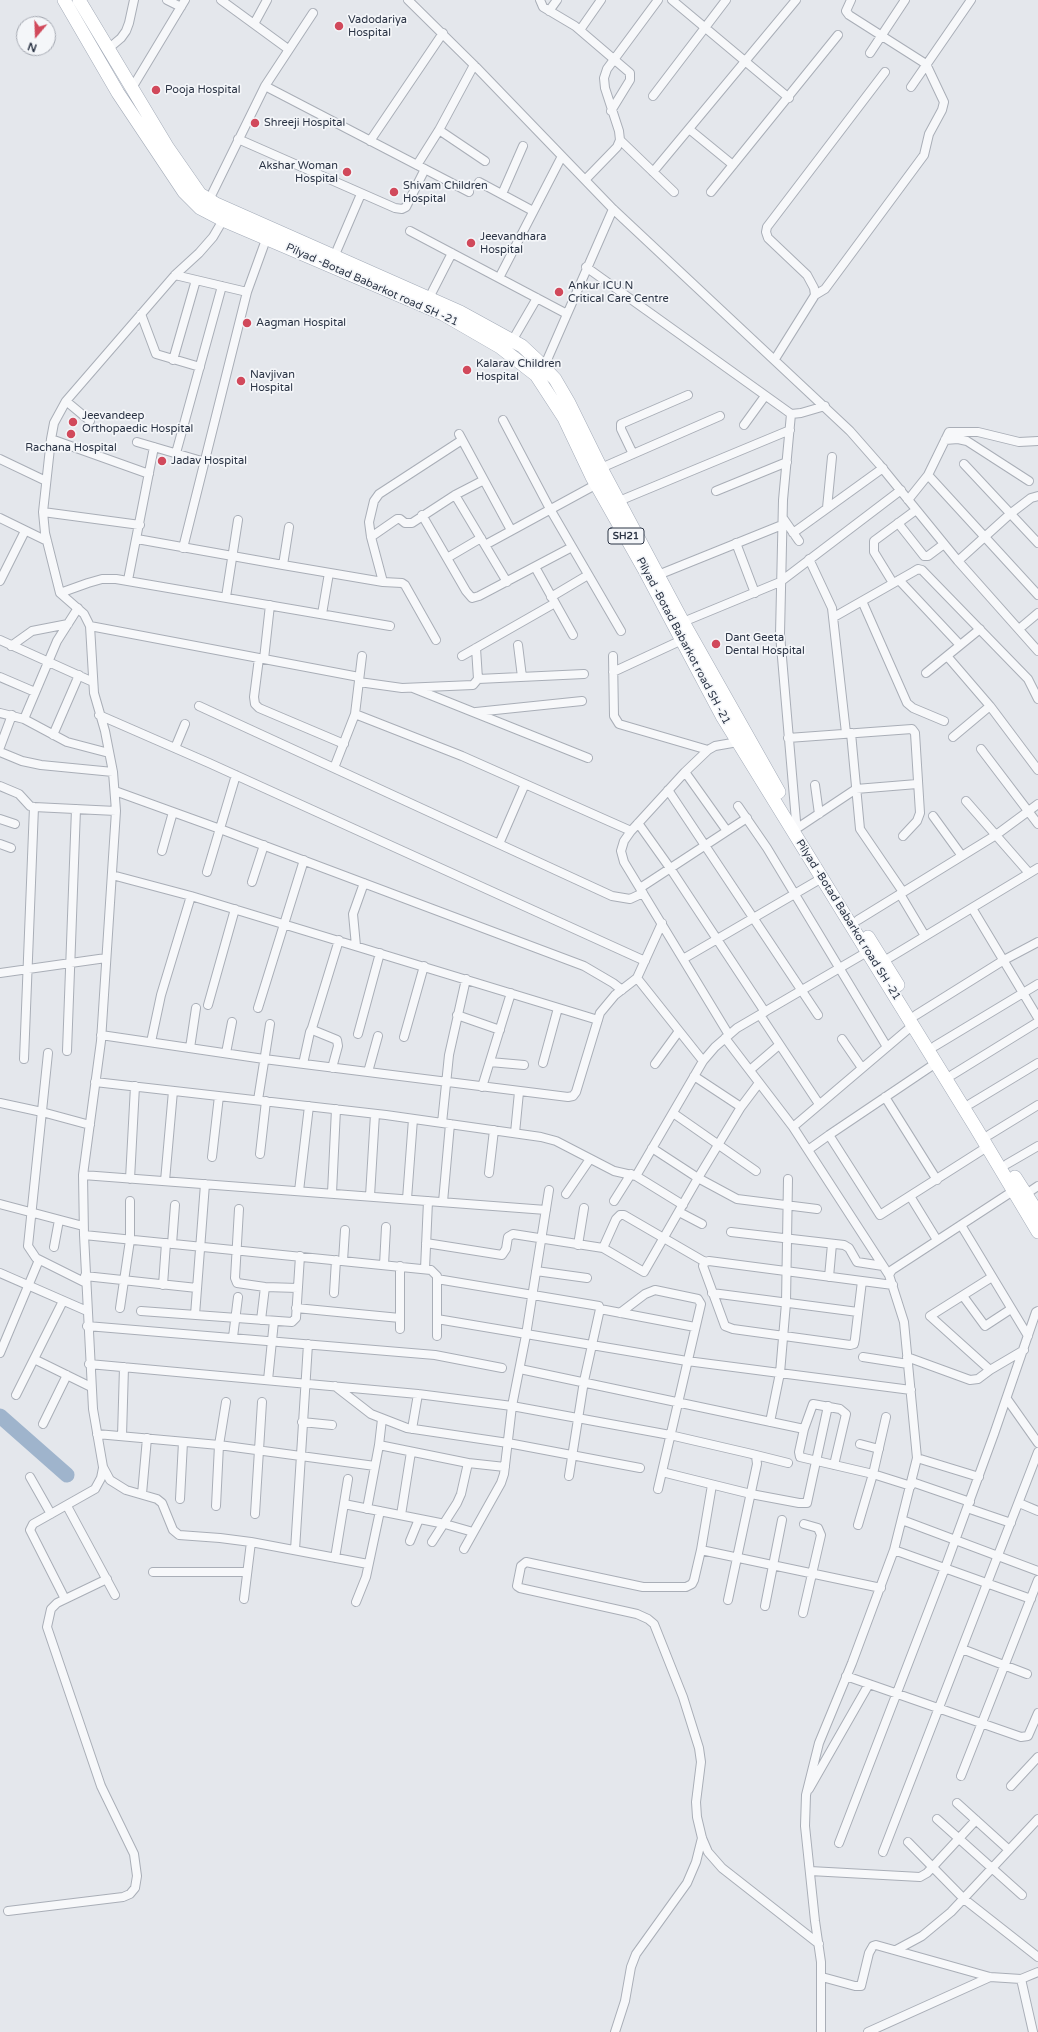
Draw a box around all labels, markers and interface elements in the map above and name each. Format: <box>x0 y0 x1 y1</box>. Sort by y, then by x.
place label: Vadodariya Hospital <box>348 13 407 39</box>
north arrow <box>16 16 56 56</box>
marker: Vadodariya Hospital <box>333 20 345 32</box>
text: N <box>26 39 39 54</box>
place label: Pooja Hospital <box>165 83 240 97</box>
marker: Pooja Hospital <box>150 84 162 96</box>
place label: Shreeji Hospital <box>264 116 345 130</box>
marker: Shreeji Hospital <box>249 117 261 129</box>
place label: Akshar Woman Hospital <box>258 159 338 185</box>
marker: Akshar Woman Hospital <box>341 166 353 178</box>
place label: Shivam Children Hospital <box>403 179 488 205</box>
marker: Shivam Children Hospital <box>388 186 400 198</box>
place label: Jeevandhara Hospital <box>480 230 546 256</box>
marker: Jeevandhara Hospital <box>465 237 477 249</box>
street label: Pilyad -Botad Babarkot road SH -21 <box>284 241 460 329</box>
place label: Ankur ICU N Critical Care Centre <box>568 279 669 305</box>
marker: Ankur ICU N Critical Care Centre <box>553 286 565 298</box>
place label: Aagman Hospital <box>256 316 346 330</box>
marker: Aagman Hospital <box>241 317 253 329</box>
place label: Kalarav Children Hospital <box>476 357 561 383</box>
marker: Kalarav Children Hospital <box>461 364 473 376</box>
place label: Navjivan Hospital <box>250 368 295 394</box>
marker: Navjivan Hospital <box>235 375 247 387</box>
place label: Jeevandeep Orthopaedic Hospital <box>82 409 193 435</box>
marker: Jeevandeep Orthopaedic Hospital <box>67 416 79 428</box>
marker: Rachana Hospital <box>65 428 77 440</box>
place label: Rachana Hospital <box>25 441 117 455</box>
place label: Jadav Hospital <box>171 454 247 468</box>
marker: Jadav Hospital <box>156 455 168 467</box>
road number: SH21 <box>608 528 644 544</box>
street label: Pilyad -Botad Babarkot road SH -21 <box>633 555 733 727</box>
place label: Dant Geeta Dental Hospital <box>725 631 805 657</box>
marker: Dant Geeta Dental Hospital <box>710 638 722 650</box>
street label: Pilyad -Botad Babarkot road SH -21 <box>793 837 903 1003</box>

